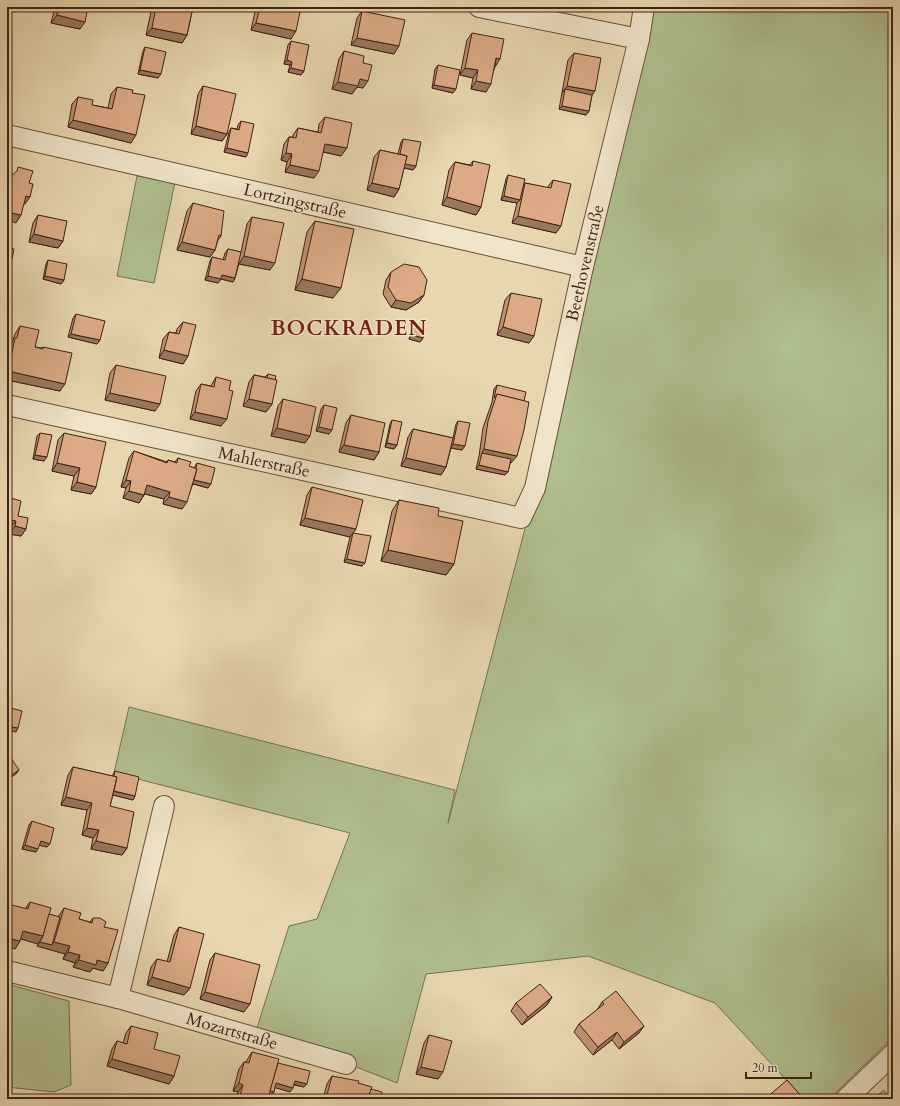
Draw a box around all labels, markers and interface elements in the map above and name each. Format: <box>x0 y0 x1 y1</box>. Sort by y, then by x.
street label: Lortzingstraße <box>241 178 349 224</box>
street label: Beethovenstraße <box>560 202 610 324</box>
district label: BOCKRADEN <box>270 314 428 343</box>
street label: Mahlerstraße <box>216 441 312 483</box>
street label: Mozartstraße <box>184 1007 280 1055</box>
scale bar <box>746 1054 811 1080</box>
text: 20 m <box>752 1060 779 1076</box>

